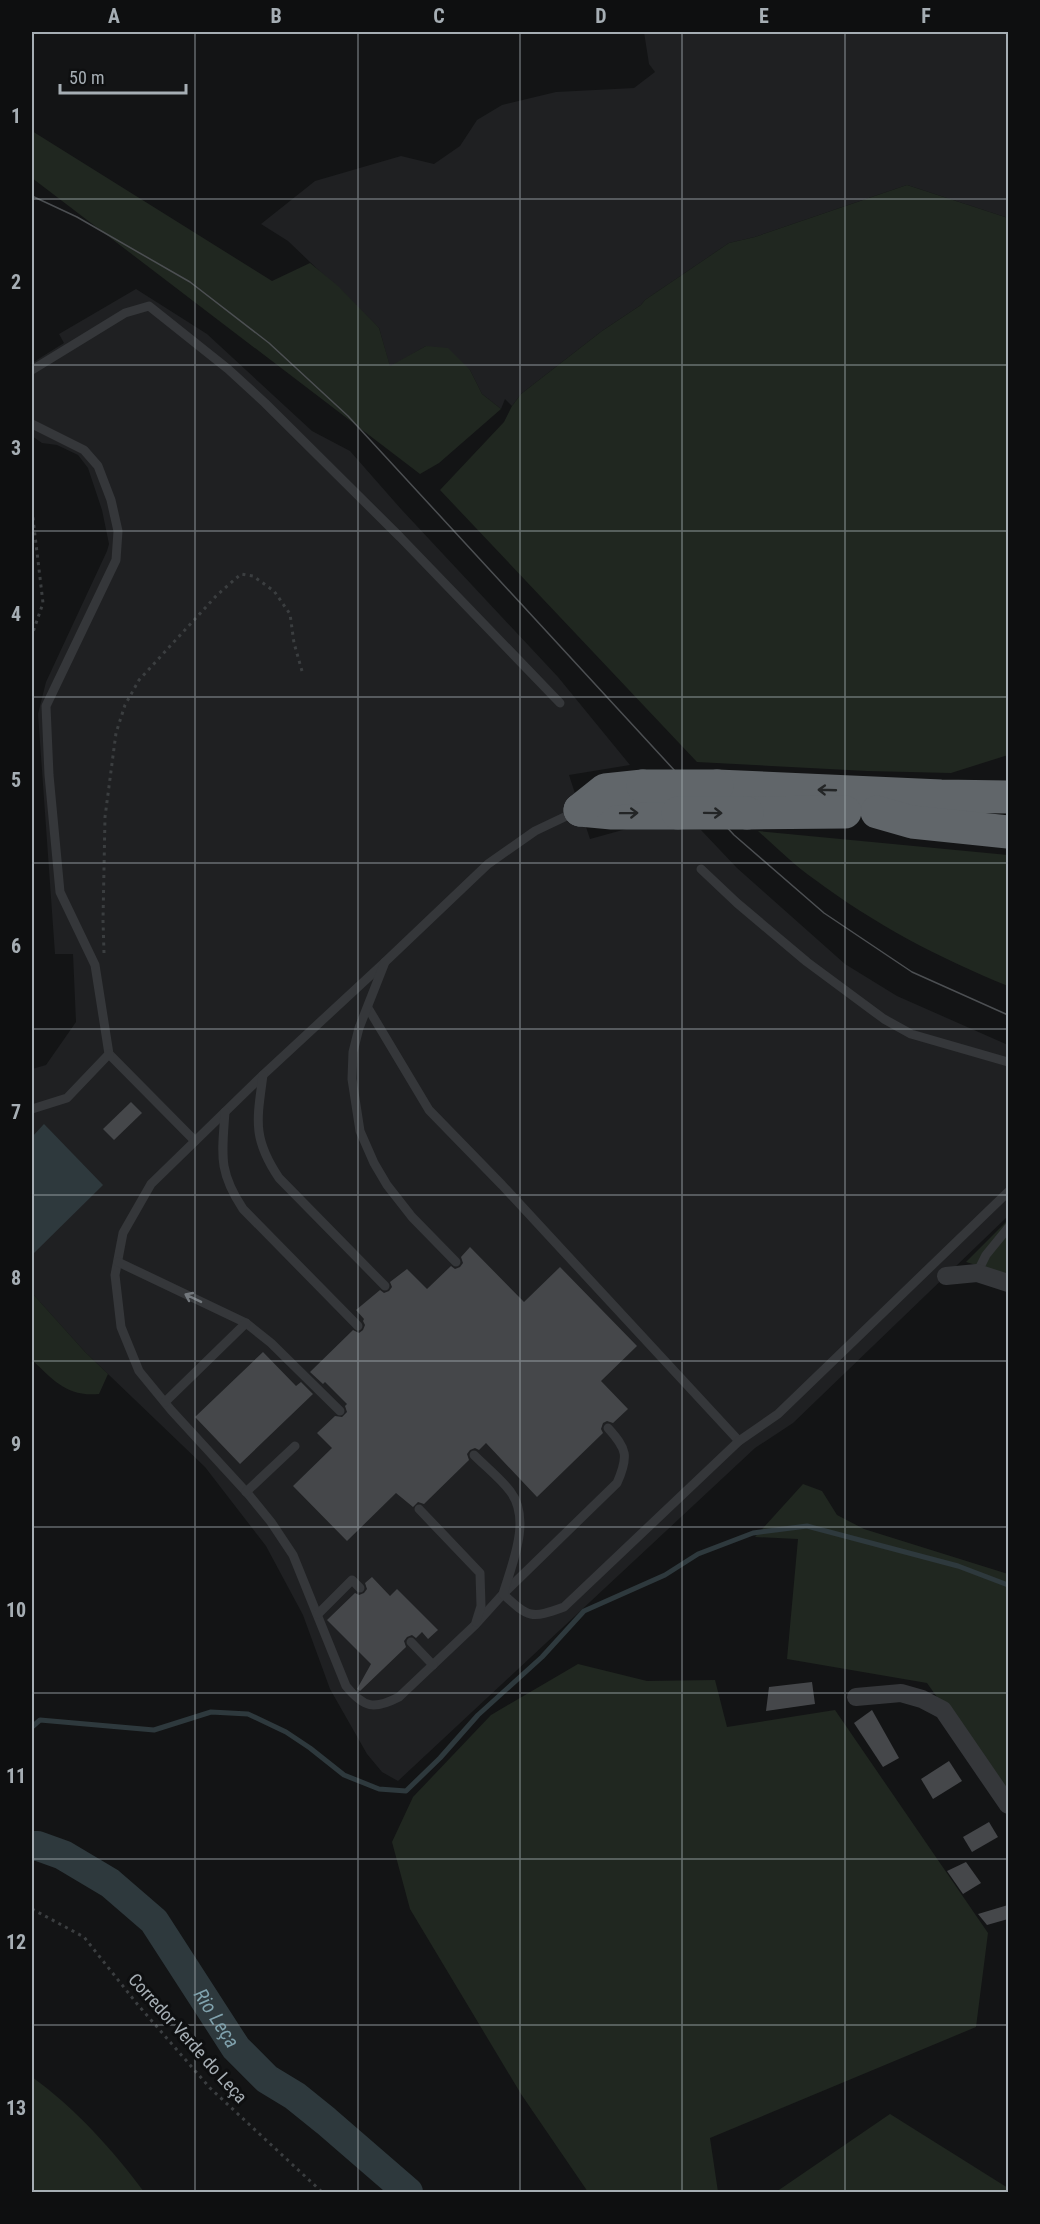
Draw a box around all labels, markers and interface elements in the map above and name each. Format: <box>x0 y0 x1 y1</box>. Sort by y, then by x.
text: A <box>108 4 120 28</box>
text: B <box>270 4 282 28</box>
text: C <box>433 4 445 28</box>
text: D <box>595 4 607 28</box>
text: E <box>759 4 769 28</box>
text: F <box>921 4 931 28</box>
scale bar <box>60 57 186 95</box>
text: 50 m <box>69 67 104 88</box>
text: 1 <box>11 104 21 128</box>
text: 2 <box>11 270 21 294</box>
text: 3 <box>11 436 21 460</box>
text: 4 <box>11 602 21 626</box>
text: 5 <box>11 768 21 792</box>
one-way arrow <box>817 785 837 796</box>
one-way arrow <box>619 807 639 819</box>
one-way arrow <box>702 807 722 819</box>
text: 6 <box>11 934 21 958</box>
text: 7 <box>11 1100 21 1124</box>
text: 8 <box>11 1266 21 1290</box>
one-way arrow <box>184 1292 202 1304</box>
text: 9 <box>11 1432 21 1456</box>
text: 10 <box>6 1598 26 1622</box>
text: 11 <box>6 1764 26 1788</box>
text: 12 <box>6 1930 26 1954</box>
street label: Corredor Verde do Leça <box>124 1969 252 2107</box>
water label: Rio Leça <box>189 1984 245 2052</box>
text: 13 <box>6 2096 26 2120</box>

